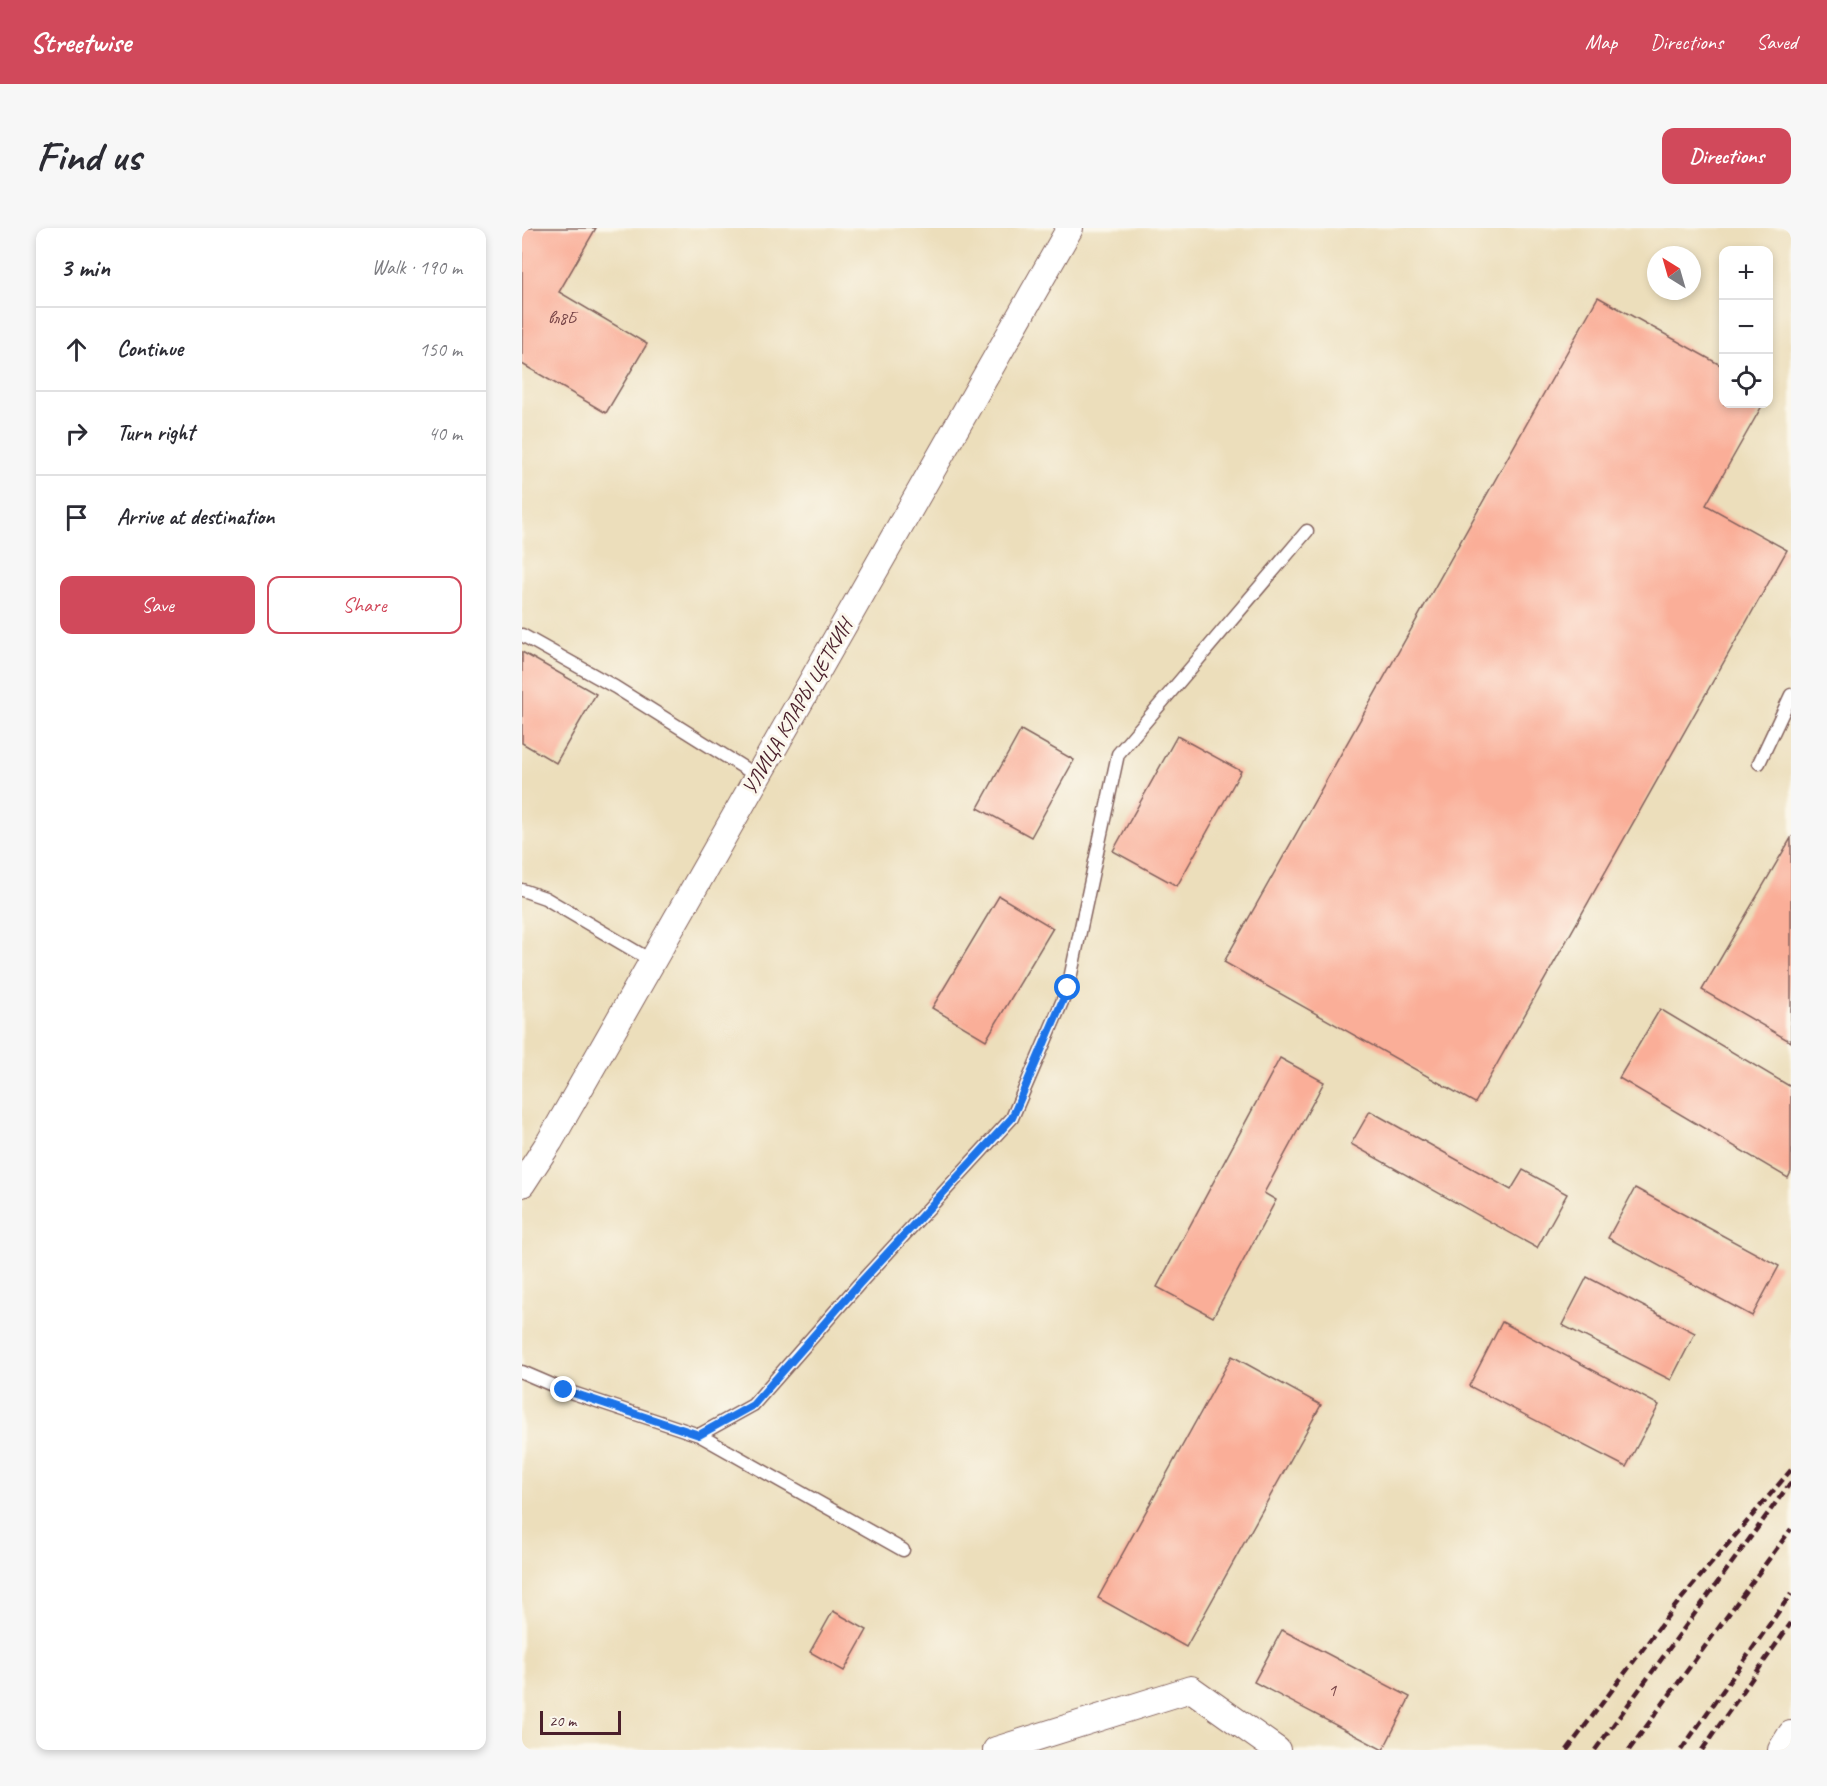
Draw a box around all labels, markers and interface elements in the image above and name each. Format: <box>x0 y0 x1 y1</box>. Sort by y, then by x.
text: Streetwise <box>30 25 131 60</box>
text: Map <box>1585 29 1617 55</box>
text: Directions <box>1650 29 1723 55</box>
text: Saved <box>1756 29 1797 55</box>
button: Directions <box>1662 128 1791 184</box>
text: Find us <box>36 130 141 183</box>
north arrow <box>1647 246 1701 300</box>
map controls <box>1719 246 1773 408</box>
button: + <box>1719 246 1773 300</box>
text: 3 min <box>60 251 110 284</box>
text: Walk · 190 m <box>372 255 462 280</box>
button: − <box>1719 300 1773 354</box>
house number: вл8Б <box>548 307 579 329</box>
icon: ahead <box>60 333 93 366</box>
text: Continue <box>117 335 183 363</box>
text: 150 m <box>419 337 462 362</box>
button: locate <box>1719 354 1773 408</box>
icon: right <box>60 417 93 450</box>
text: Turn right <box>117 419 194 447</box>
text: 40 m <box>428 421 462 446</box>
icon: arrive <box>60 501 93 534</box>
text: Arrive at destination <box>117 503 274 531</box>
button: Save <box>60 576 255 634</box>
button: Share <box>267 576 462 634</box>
street label: УЛИЦА КЛАРЫ ЦЕТКИН <box>736 612 859 799</box>
route start <box>1054 974 1080 1000</box>
route end <box>550 1376 576 1402</box>
house number: 1 <box>1328 1679 1337 1701</box>
scale bar <box>540 1708 621 1736</box>
text: 20 m <box>549 1711 576 1731</box>

